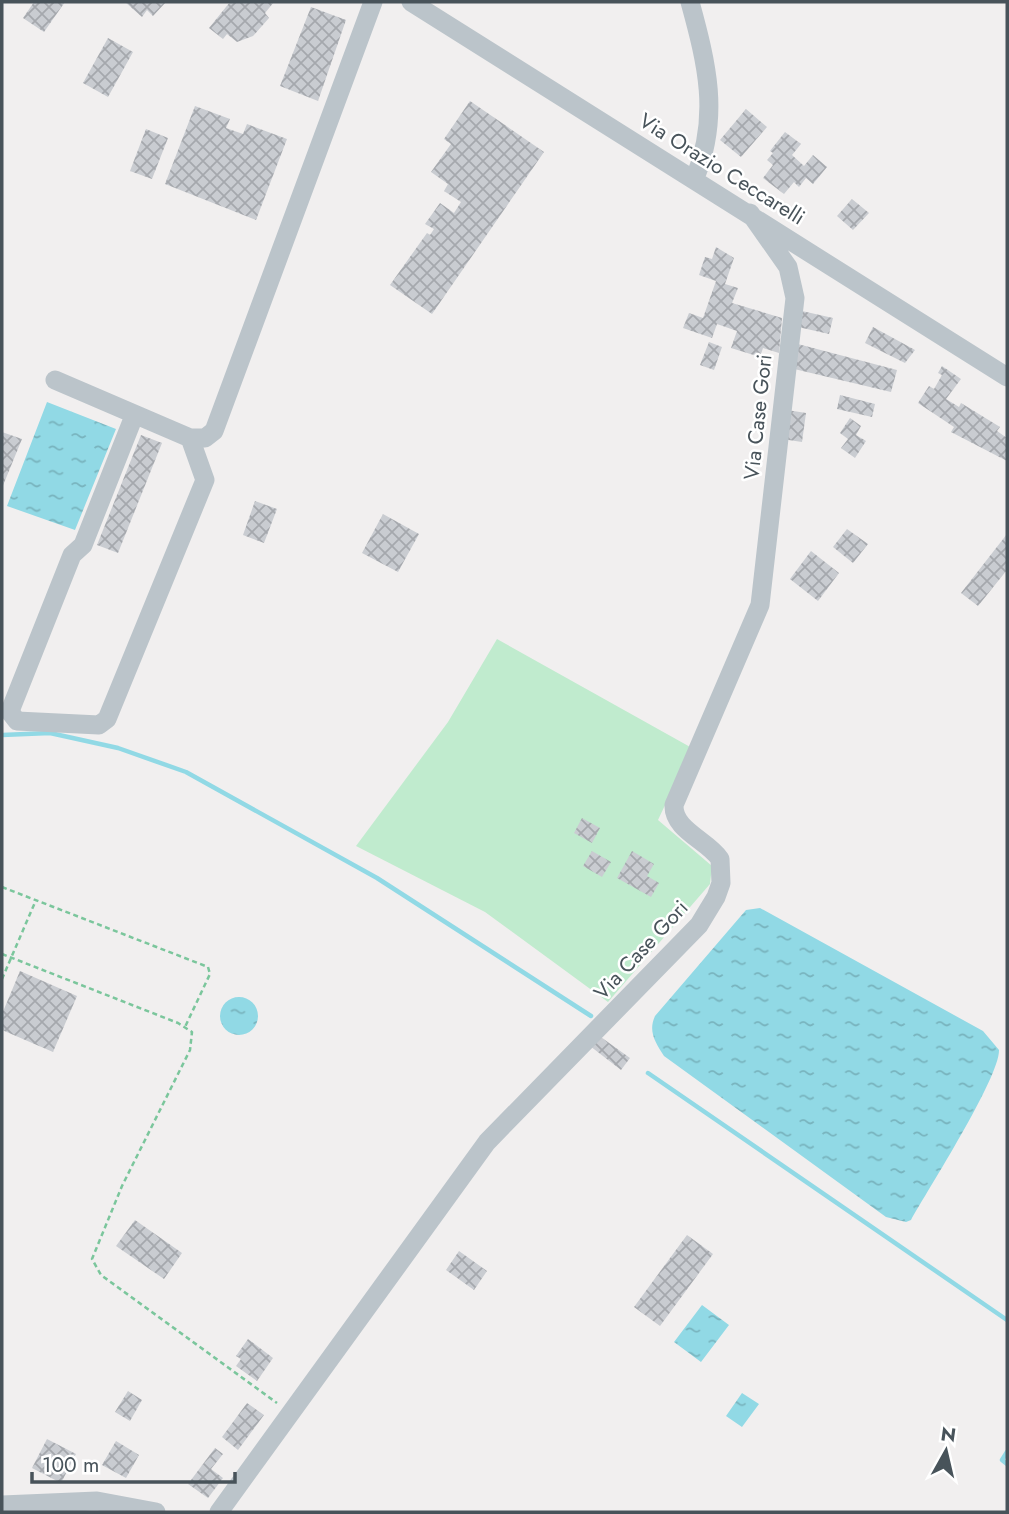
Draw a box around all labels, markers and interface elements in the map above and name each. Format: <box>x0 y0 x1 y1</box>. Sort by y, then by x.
street label: Via Orazio Ceccarelli <box>633 106 811 232</box>
street label: Via Case Gori <box>736 353 780 481</box>
street label: Via Case Gori <box>587 894 695 1006</box>
north arrow <box>911 1416 981 1486</box>
text: N <box>939 1420 958 1449</box>
scale bar <box>32 1440 234 1484</box>
text: 100 m <box>42 1450 99 1480</box>

